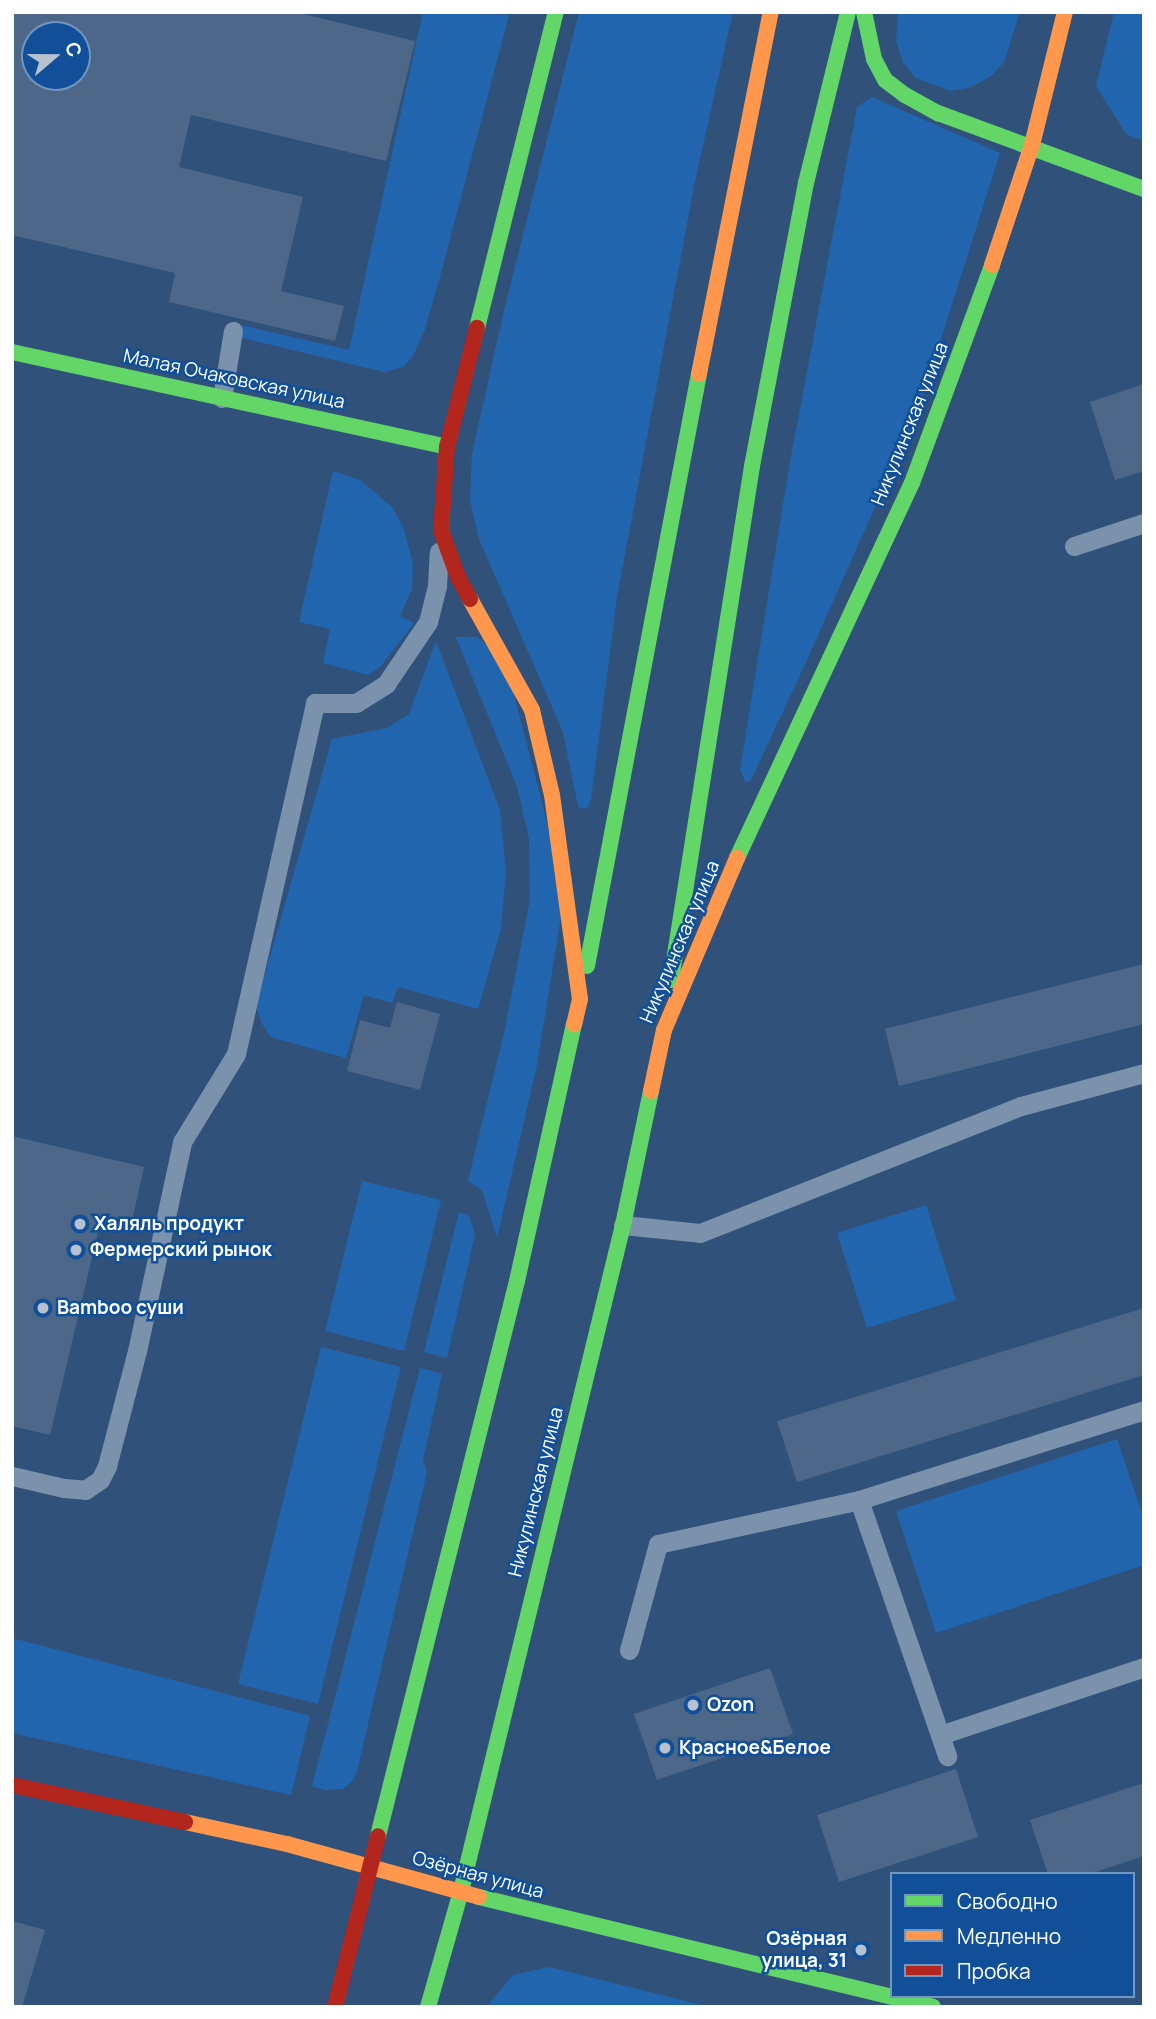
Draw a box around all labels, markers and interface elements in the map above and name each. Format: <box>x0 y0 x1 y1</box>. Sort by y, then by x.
north arrow <box>21 21 91 91</box>
text: С <box>59 38 88 61</box>
street label: Никулинская улица <box>867 339 953 509</box>
street label: Малая Очаковская улица <box>121 344 347 414</box>
street label: Никулинская улица <box>635 857 725 1027</box>
place label: Халяль продукт <box>94 1213 244 1235</box>
marker: Халяль продукт <box>72 1216 88 1232</box>
place label: Фермерский рынок <box>90 1239 272 1261</box>
marker: Фермерский рынок <box>68 1242 84 1258</box>
place label: Bamboo суши <box>57 1297 184 1319</box>
marker: Bamboo суши <box>35 1300 51 1316</box>
street label: Никулинская улица <box>504 1405 568 1579</box>
place label: Ozon <box>707 1694 754 1716</box>
marker: Ozon <box>685 1697 701 1713</box>
place label: Красное&Белое <box>679 1737 831 1759</box>
marker: Красное&Белое <box>657 1740 673 1756</box>
street label: Озёрная улица <box>410 1847 546 1903</box>
legend <box>890 1872 1135 1998</box>
text: Свободно <box>957 1887 1058 1915</box>
text: Медленно <box>957 1922 1061 1950</box>
place label: Озёрная улица, 31 <box>761 1928 847 1972</box>
marker: Озёрная улица, 31 <box>853 1942 869 1958</box>
text: Пробка <box>957 1957 1031 1985</box>

